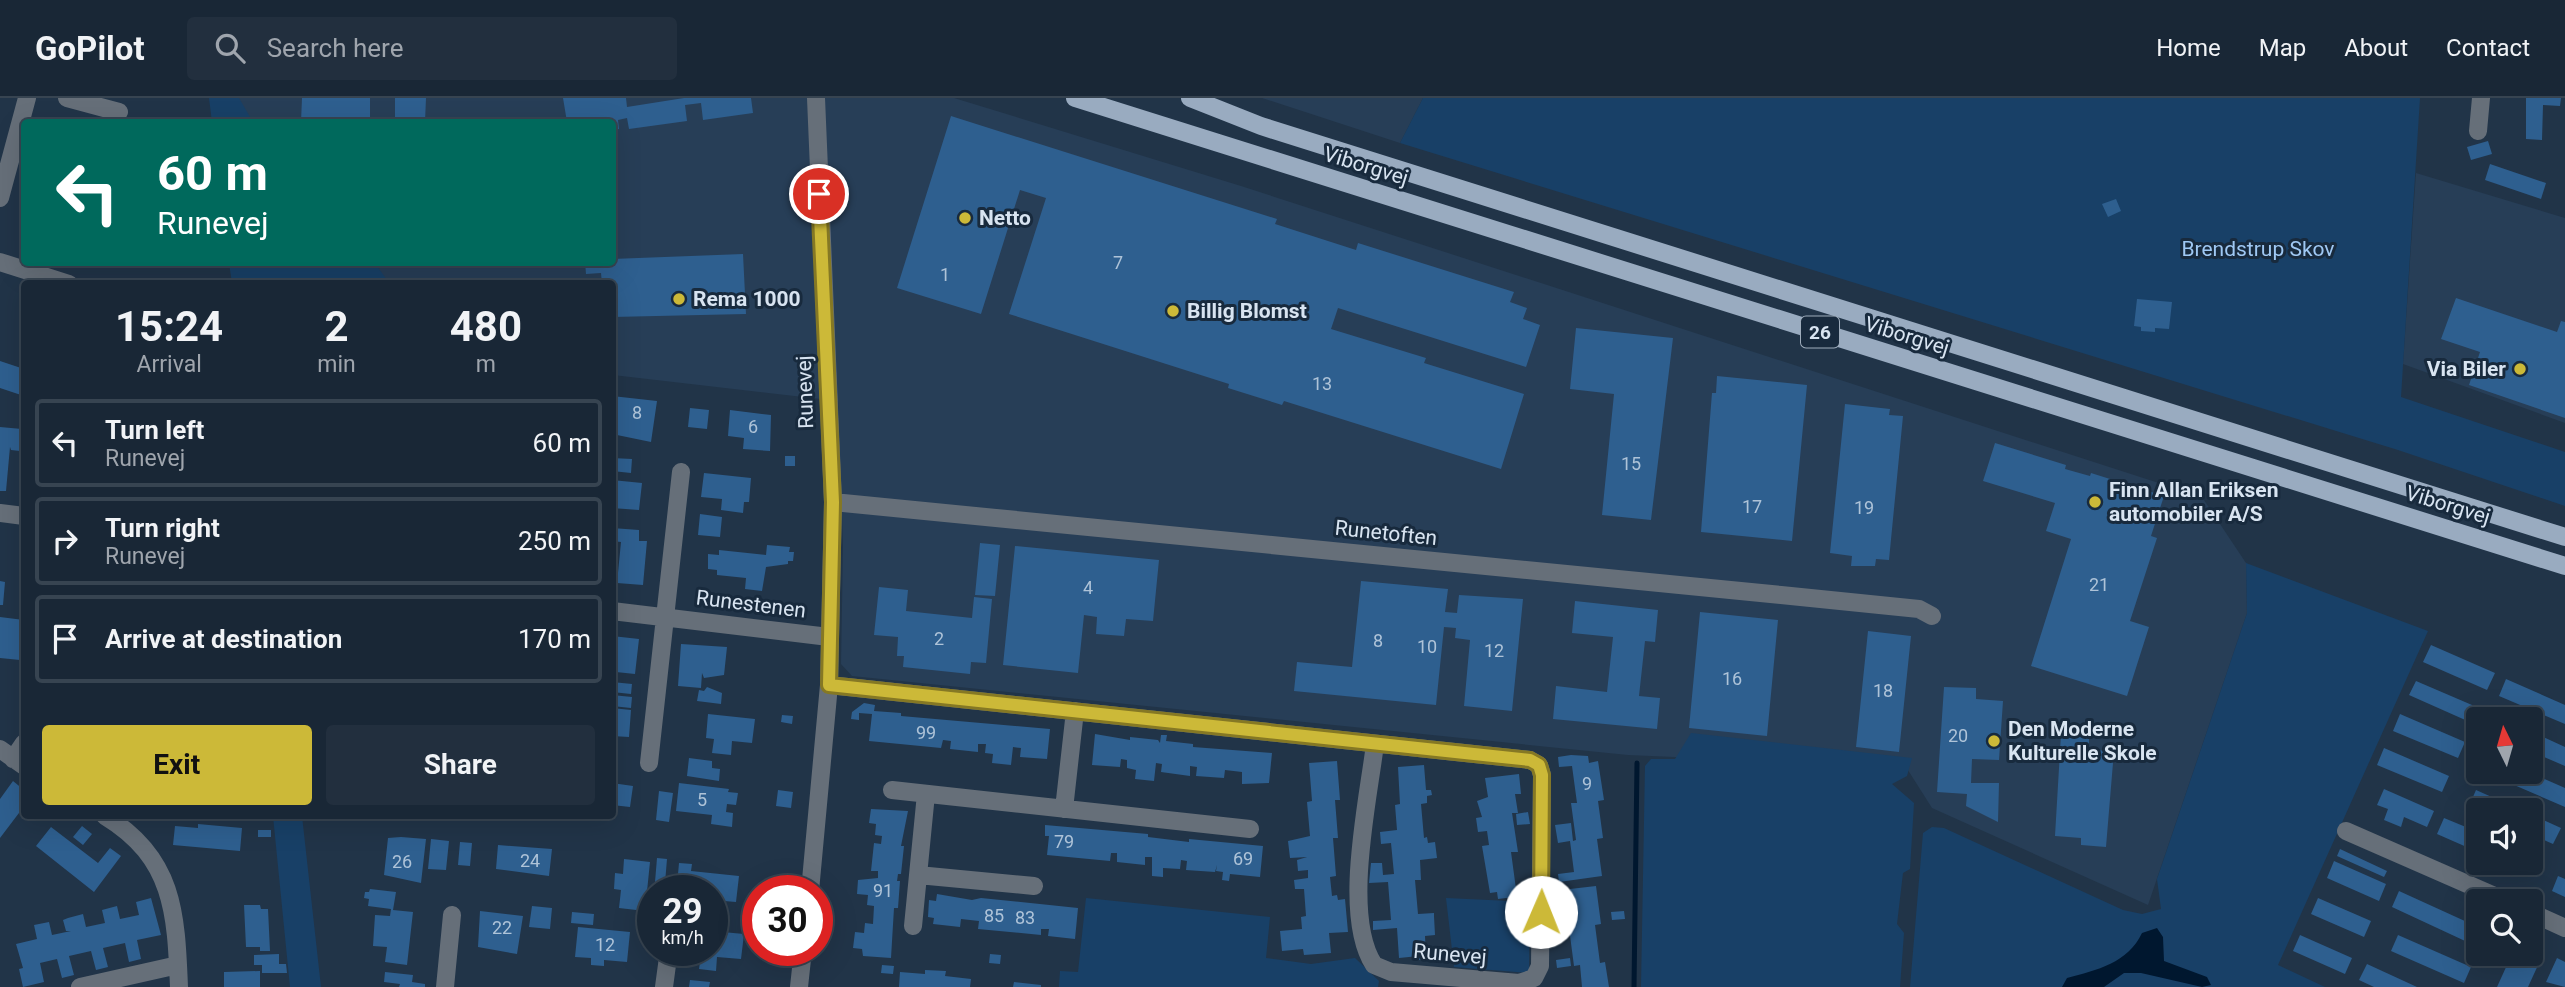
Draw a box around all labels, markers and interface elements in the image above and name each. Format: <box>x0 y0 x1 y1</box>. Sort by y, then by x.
search box <box>187 17 677 80</box>
text: GoPilot <box>35 29 145 68</box>
icon: search <box>211 29 249 67</box>
text: Search here <box>267 33 403 63</box>
text: Home <box>2156 34 2221 62</box>
text: Map <box>2259 34 2306 62</box>
text: About <box>2344 34 2408 62</box>
text: Contact <box>2446 34 2530 62</box>
street label: Viborgvej <box>1321 142 1411 190</box>
text: 60 m <box>157 145 268 202</box>
icon: left <box>42 147 133 238</box>
pin <box>789 164 849 224</box>
icon: arrive <box>800 175 838 213</box>
text: Runevej <box>157 204 269 242</box>
place label: Netto <box>979 206 1031 230</box>
marker: Netto <box>957 210 973 226</box>
park label: Brendstrup Skov <box>2181 237 2335 261</box>
house number: 7 <box>1113 252 1123 273</box>
house number: 1 <box>940 264 950 285</box>
place label: Rema 1000 <box>693 287 801 311</box>
marker: Rema 1000 <box>671 291 687 307</box>
place label: Billig Blomst <box>1187 299 1307 323</box>
text: 15:24 <box>115 302 223 351</box>
text: 2 <box>324 302 349 351</box>
text: 480 <box>450 302 522 351</box>
marker: Billig Blomst <box>1165 303 1181 319</box>
street label: Viborgvej <box>1862 312 1952 360</box>
road number: 26 <box>1801 316 1839 348</box>
text: Arrival <box>136 351 202 378</box>
text: min <box>317 351 356 378</box>
text: m <box>476 351 496 378</box>
street label: Runevej <box>792 355 818 429</box>
place label: Via Biler <box>2427 357 2506 381</box>
marker: Via Biler <box>2512 361 2528 377</box>
house number: 13 <box>1312 373 1332 394</box>
house number: 8 <box>632 402 642 423</box>
text: Turn left <box>105 415 204 445</box>
house number: 6 <box>748 416 758 437</box>
icon: left <box>46 424 84 462</box>
text: 60 m <box>533 428 591 458</box>
text: Runevej <box>105 445 185 472</box>
house number: 15 <box>1621 453 1641 474</box>
place label: Finn Allan Eriksen automobiler A/S <box>2109 478 2278 526</box>
street label: Viborgvej <box>2403 481 2493 529</box>
marker: Finn Allan Eriksen automobiler A/S <box>2087 494 2103 510</box>
house number: 17 <box>1742 496 1762 517</box>
house number: 19 <box>1854 497 1874 518</box>
text: Turn right <box>105 513 220 543</box>
street label: Runetoften <box>1334 516 1438 550</box>
icon: right <box>46 522 84 560</box>
text: 250 m <box>518 526 591 556</box>
text: Runevej <box>105 543 185 570</box>
house number: 21 <box>2089 574 2109 595</box>
house number: 4 <box>1083 577 1093 598</box>
street label: Runestenen <box>695 585 807 623</box>
icon: arrive <box>46 620 84 658</box>
text: Arrive at destination <box>105 624 342 654</box>
text: 170 m <box>518 624 591 654</box>
house number: 2 <box>934 628 944 649</box>
house number: 8 <box>1373 630 1383 651</box>
house number: 10 <box>1417 636 1437 657</box>
house number: 12 <box>1484 640 1504 661</box>
house number: 16 <box>1722 668 1742 689</box>
house number: 18 <box>1873 680 1893 701</box>
north arrow <box>2466 707 2543 784</box>
map controls <box>2466 707 2543 966</box>
place label: Den Moderne Kulturelle Skole <box>2008 717 2157 765</box>
house number: 99 <box>916 722 936 743</box>
button: Exit <box>42 725 312 805</box>
button: Share <box>326 725 595 805</box>
house number: 20 <box>1948 725 1968 746</box>
marker: Den Moderne Kulturelle Skole <box>1986 733 2002 749</box>
house number: 9 <box>1582 773 1592 794</box>
house number: 5 <box>697 789 707 810</box>
button: sound <box>2466 798 2543 875</box>
house number: 79 <box>1054 831 1074 852</box>
house number: 69 <box>1233 848 1253 869</box>
house number: 24 <box>520 850 540 871</box>
house number: 26 <box>392 851 412 872</box>
speed limit sign: 30 <box>742 875 833 966</box>
position arrow <box>1504 875 1578 949</box>
house number: 91 <box>873 880 893 901</box>
button: search <box>2466 889 2543 966</box>
text: 29 <box>662 891 703 932</box>
house number: 85 <box>984 905 1004 926</box>
house number: 83 <box>1015 907 1035 928</box>
house number: 22 <box>492 917 512 938</box>
text: km/h <box>661 927 704 948</box>
house number: 12 <box>595 934 615 955</box>
street label: Runevej <box>1412 939 1488 969</box>

